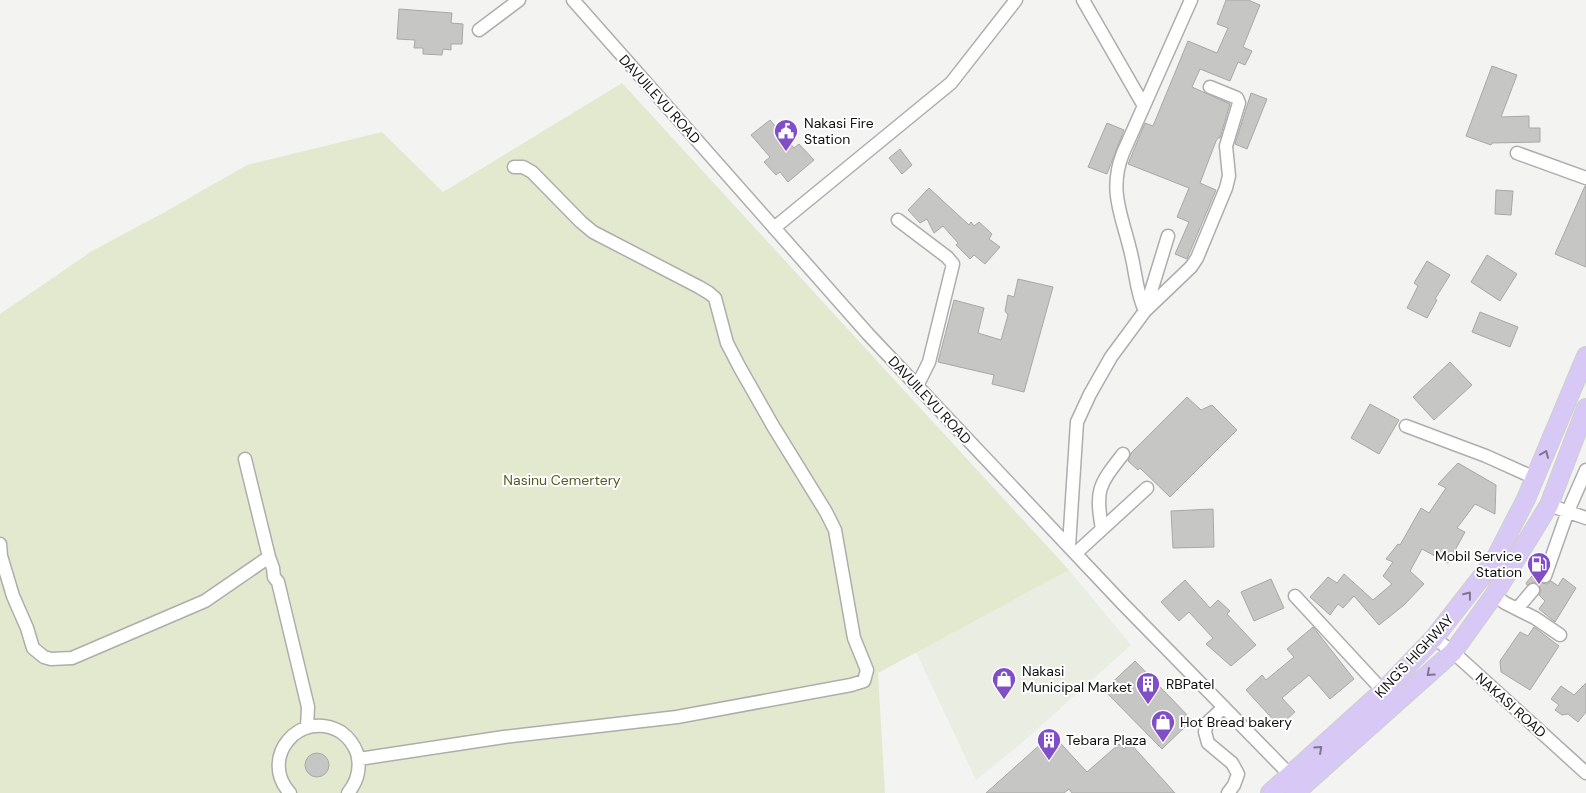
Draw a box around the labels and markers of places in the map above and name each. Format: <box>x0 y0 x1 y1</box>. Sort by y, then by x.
place label: Nakasi Fire Station <box>804 114 874 148</box>
public building icon: Nakasi Fire Station <box>773 118 799 152</box>
place label: Mobil Service Station <box>1435 547 1522 581</box>
fuel station icon: Mobil Service Station <box>1526 551 1552 585</box>
place label: Nakasi Municipal Market <box>1022 662 1132 696</box>
shop icon: Nakasi Municipal Market <box>991 666 1017 700</box>
building icon: RBPatel <box>1135 671 1161 705</box>
place label: RBPatel <box>1166 675 1214 693</box>
shop icon: Hot Bread bakery <box>1150 709 1176 743</box>
place label: Hot Bread bakery <box>1180 713 1292 731</box>
building icon: Tebara Plaza <box>1036 727 1062 761</box>
place label: Tebara Plaza <box>1066 731 1146 749</box>

